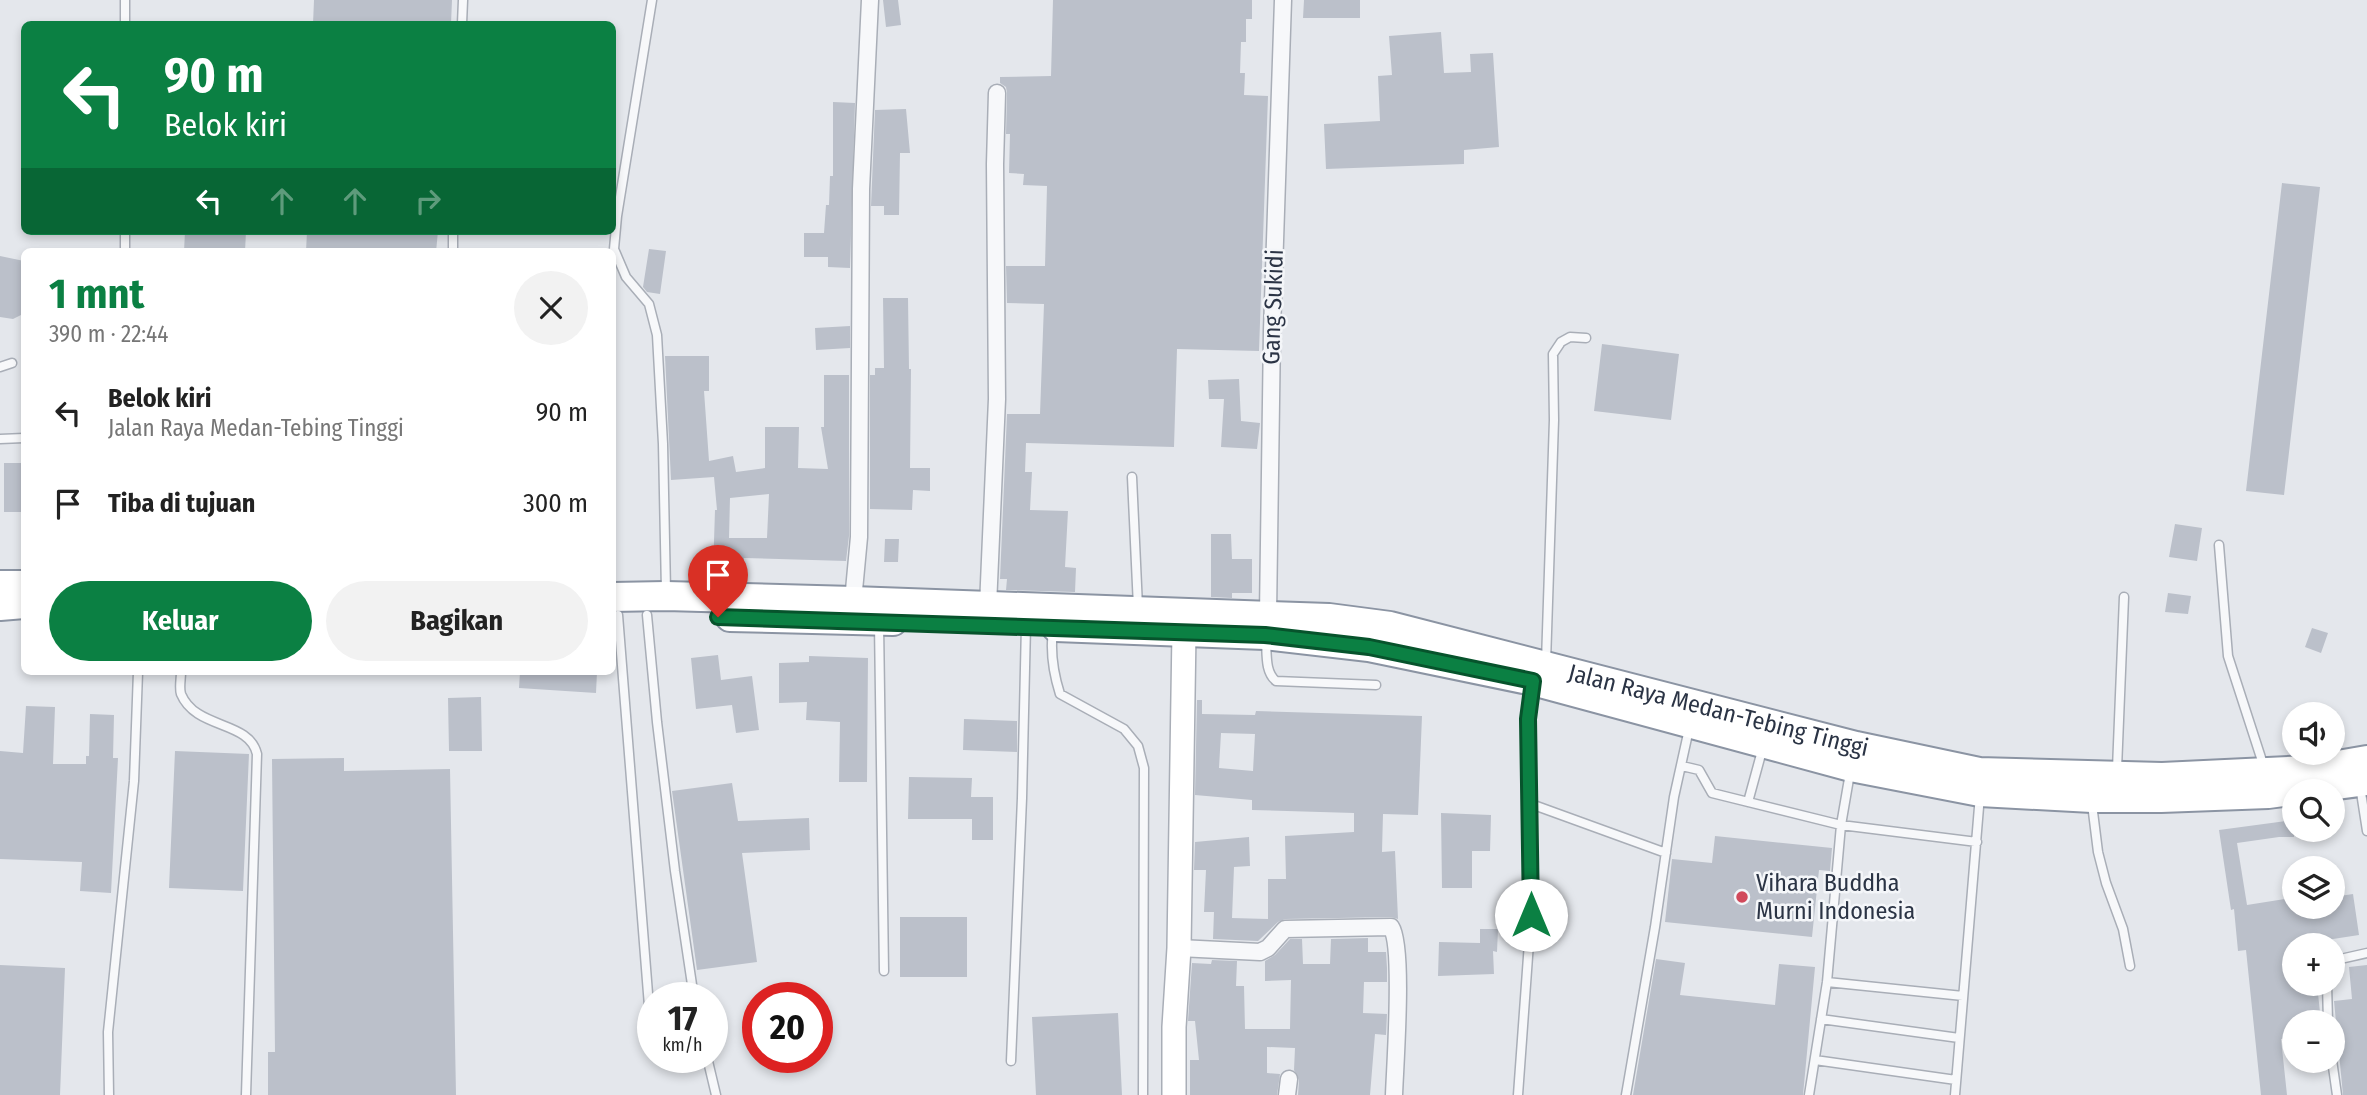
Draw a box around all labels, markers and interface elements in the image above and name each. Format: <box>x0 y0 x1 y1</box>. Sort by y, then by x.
text: 90 m <box>164 46 264 105</box>
icon: left <box>49 49 140 140</box>
text: Belok kiri <box>164 106 287 144</box>
icon: left <box>190 182 228 220</box>
icon: ahead <box>263 182 301 220</box>
icon: ahead <box>336 182 374 220</box>
icon: right <box>409 182 447 220</box>
street label: Gang Sukidi <box>1257 249 1289 365</box>
text: 1 mnt <box>49 269 144 319</box>
button: close <box>514 271 588 345</box>
text: 390 m · 22:44 <box>49 320 168 348</box>
text: Belok kiri <box>108 383 211 414</box>
icon: left <box>49 394 87 432</box>
text: 90 m <box>536 397 588 428</box>
text: Jalan Raya Medan-Tebing Tinggi <box>108 414 404 442</box>
icon: arrive <box>49 485 87 523</box>
text: Tiba di tujuan <box>108 488 255 519</box>
text: 300 m <box>523 488 588 519</box>
pin <box>688 545 748 617</box>
icon: arrive <box>699 556 737 594</box>
button: Keluar <box>49 581 312 661</box>
button: Bagikan <box>326 581 588 661</box>
street label: Jalan Raya Medan-Tebing Tinggi <box>1565 658 1871 762</box>
map controls <box>2282 702 2345 1073</box>
button: sound <box>2282 702 2345 765</box>
button: search <box>2282 779 2345 842</box>
button: layers <box>2282 856 2345 919</box>
place label: Vihara Buddha Murni Indonesia <box>1756 869 1915 925</box>
position arrow <box>1494 878 1568 952</box>
marker: Vihara Buddha Murni Indonesia <box>1734 889 1750 905</box>
button: + <box>2282 933 2345 996</box>
speed limit sign: 20 <box>742 982 833 1073</box>
text: 17 <box>668 997 697 1039</box>
button: − <box>2282 1010 2345 1073</box>
text: km/h <box>662 1034 703 1056</box>

